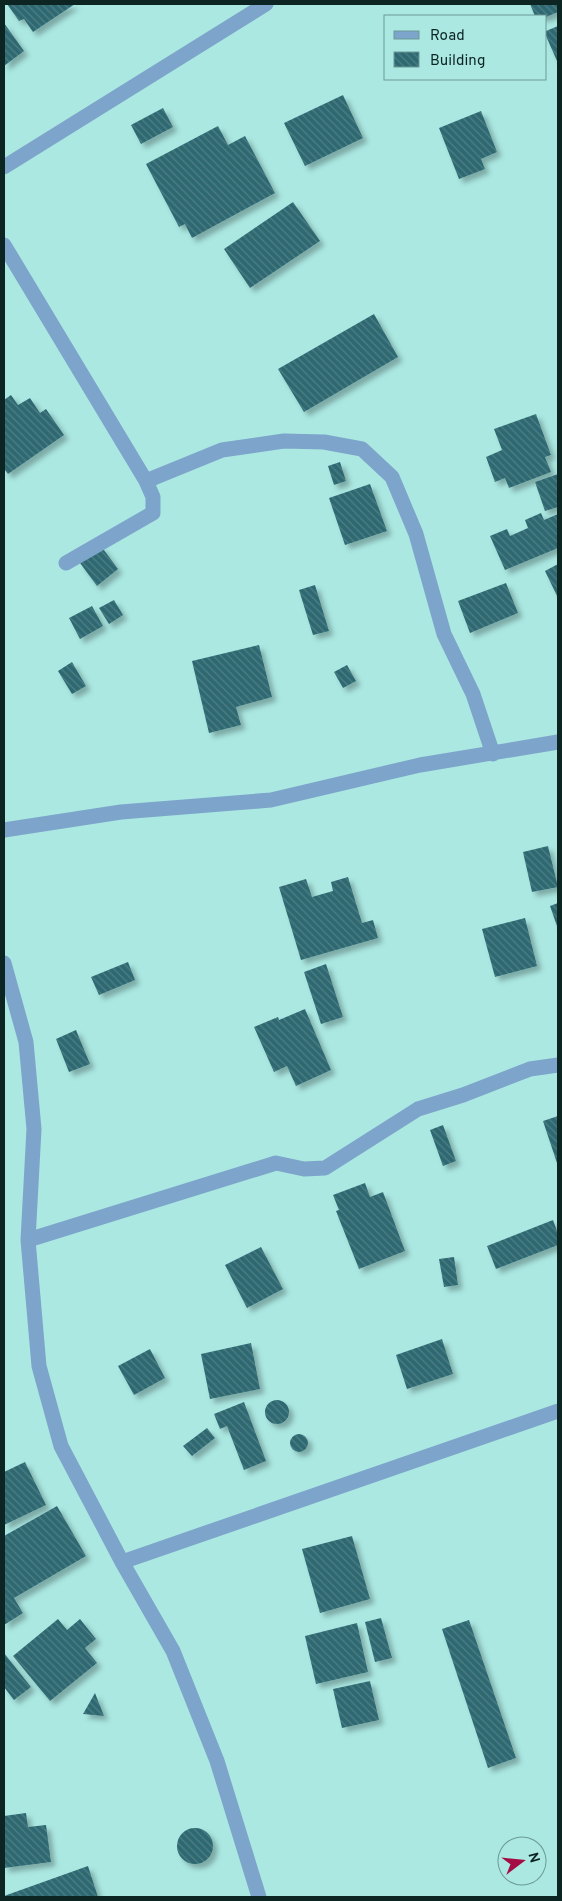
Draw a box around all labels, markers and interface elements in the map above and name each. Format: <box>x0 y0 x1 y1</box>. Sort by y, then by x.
legend <box>384 15 547 80</box>
text: Road <box>430 27 465 46</box>
text: Building <box>430 52 485 71</box>
north arrow <box>497 1836 547 1886</box>
text: N <box>523 1851 543 1865</box>

